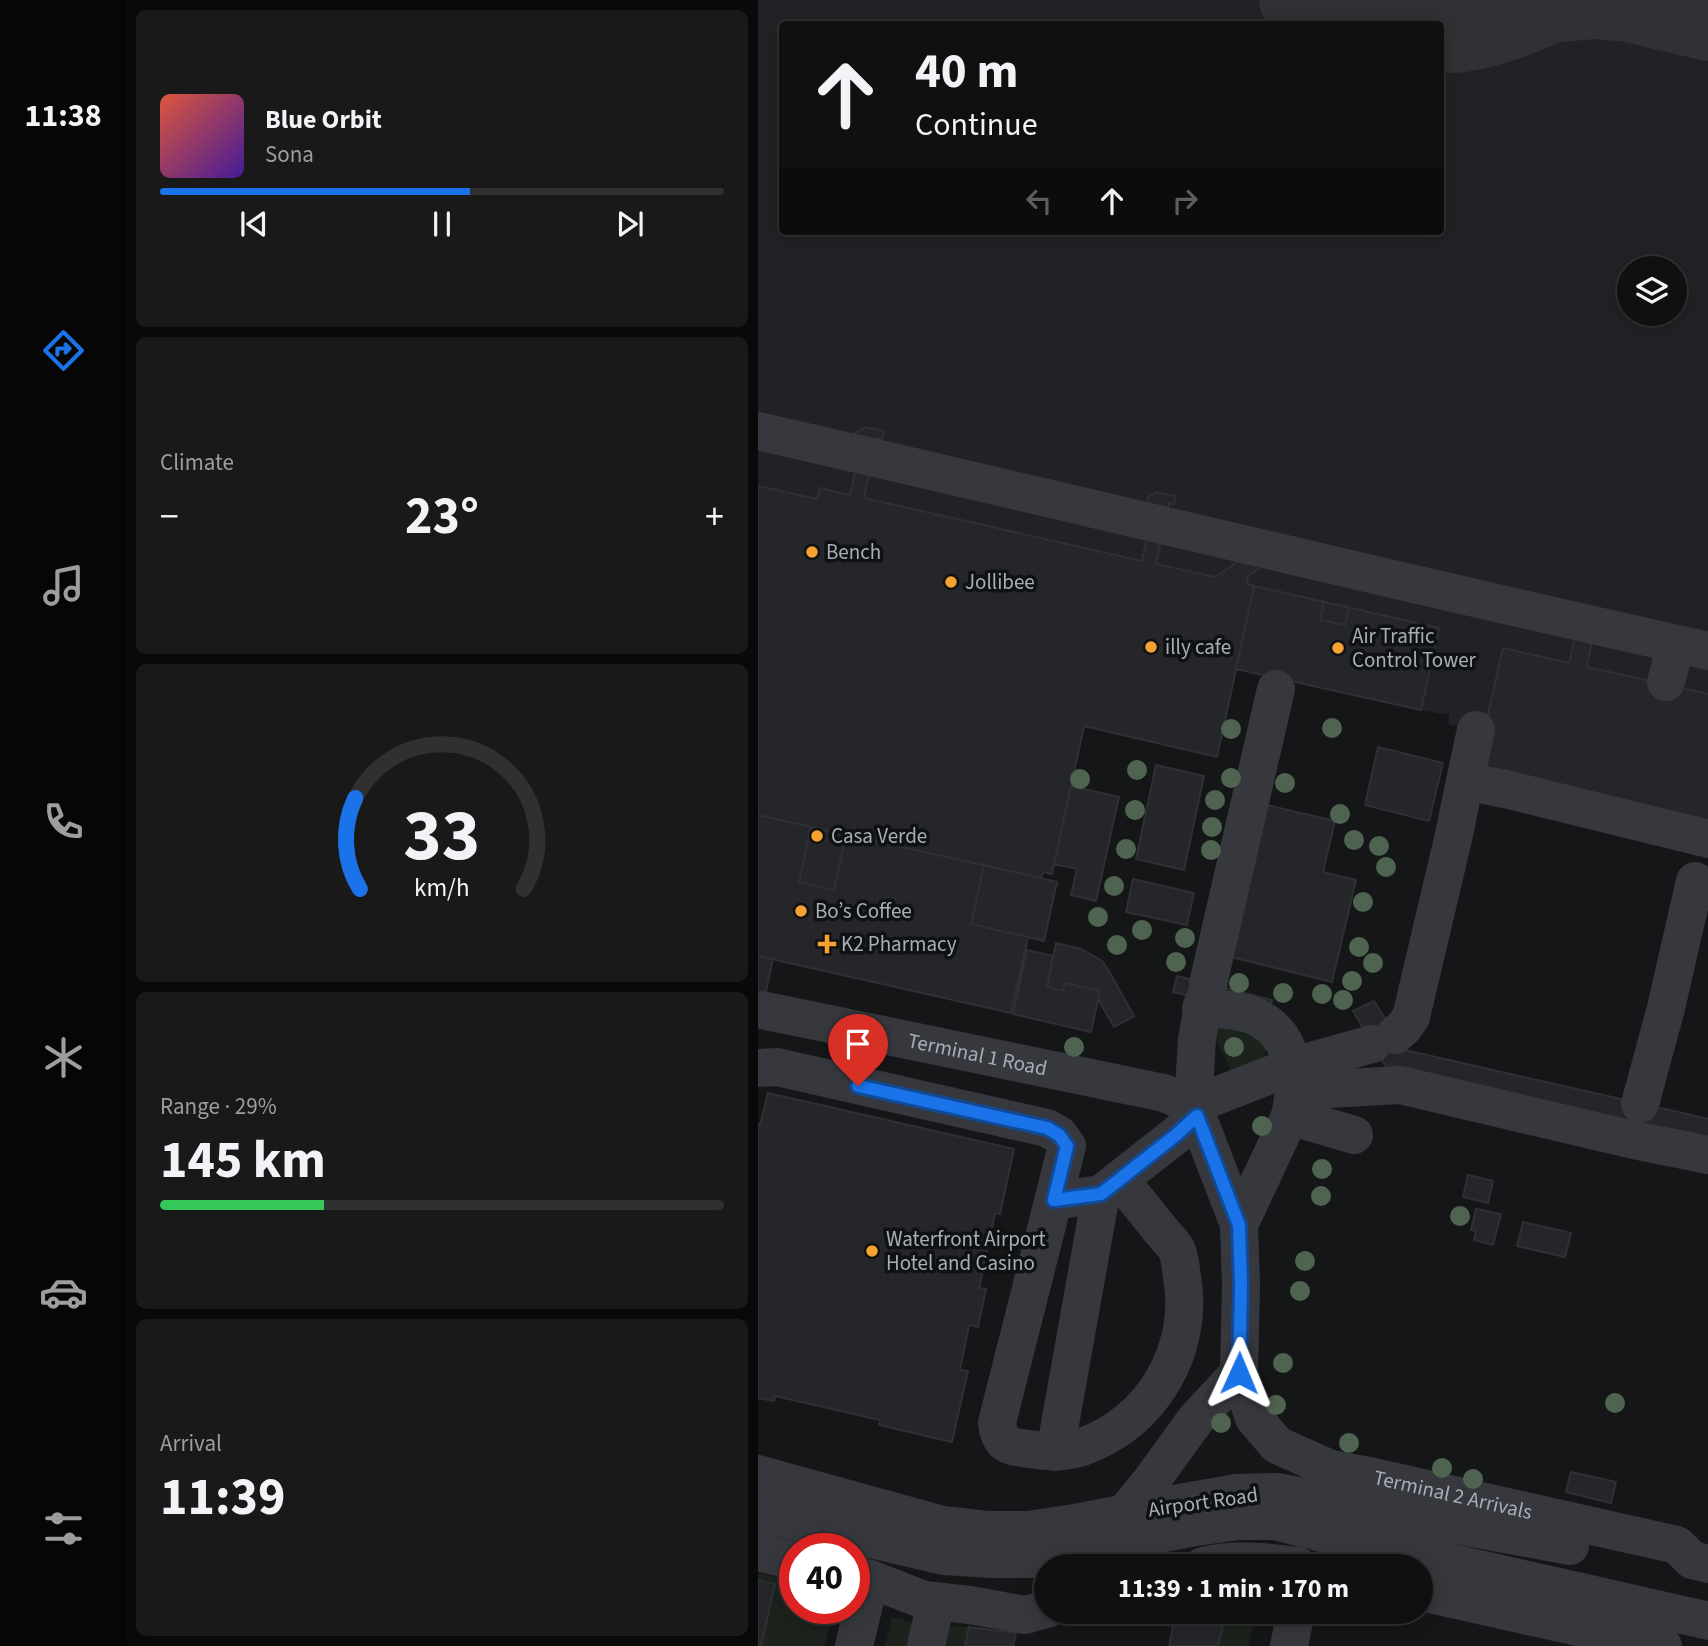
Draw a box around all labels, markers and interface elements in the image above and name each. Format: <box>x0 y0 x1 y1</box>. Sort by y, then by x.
text: 40 m <box>915 37 1019 107</box>
icon: ahead <box>800 49 891 140</box>
text: 11:38 <box>24 93 102 139</box>
text: Blue Orbit <box>265 101 382 138</box>
text: Continue <box>915 102 1038 148</box>
text: Sona <box>265 138 314 171</box>
icon: left <box>1020 182 1058 220</box>
icon: ahead <box>1093 182 1131 220</box>
icon: right <box>1166 182 1204 220</box>
icon: previous <box>235 205 273 243</box>
icon: pause <box>423 205 461 243</box>
icon: next <box>611 205 649 243</box>
map controls <box>1617 256 1687 326</box>
button: layers <box>1617 256 1687 326</box>
icon: directions <box>39 326 88 375</box>
text: Climate <box>160 446 234 479</box>
text: 23° <box>405 480 479 554</box>
text: − <box>160 490 179 544</box>
text: + <box>705 490 724 544</box>
place label: Bench <box>826 537 881 567</box>
marker: Bench <box>804 544 820 560</box>
icon: music <box>39 561 88 610</box>
place label: Jollibee <box>965 567 1035 597</box>
marker: Jollibee <box>943 574 959 590</box>
place label: Air Traffic Control Tower <box>1352 621 1477 675</box>
place label: illy cafe <box>1165 632 1231 662</box>
marker: illy cafe <box>1143 639 1159 655</box>
marker: Air Traffic Control Tower <box>1330 640 1346 656</box>
text: 33 <box>404 784 480 888</box>
icon: phone <box>39 797 88 846</box>
place label: Casa Verde <box>831 821 927 851</box>
marker: Casa Verde <box>809 828 825 844</box>
text: km/h <box>414 870 470 906</box>
place label: Bo’s Coffee <box>815 896 912 926</box>
marker: Bo’s Coffee <box>793 903 809 919</box>
place label: K2 Pharmacy <box>841 929 957 959</box>
marker: K2 Pharmacy <box>819 936 835 952</box>
pin <box>828 1014 888 1086</box>
icon: arrive <box>839 1025 877 1063</box>
street label: Terminal 1 Road <box>905 1025 1050 1083</box>
icon: climate <box>39 1033 88 1082</box>
text: Range · 29% <box>160 1090 277 1123</box>
text: 145 km <box>160 1124 326 1198</box>
place label: Waterfront Airport Hotel and Casino <box>886 1224 1046 1278</box>
marker: Waterfront Airport Hotel and Casino <box>864 1243 880 1259</box>
icon: car <box>39 1268 88 1317</box>
position arrow <box>1202 1336 1276 1410</box>
text: Arrival <box>160 1427 222 1460</box>
text: 11:39 <box>160 1461 285 1535</box>
street label: Terminal 2 Arrivals <box>1371 1462 1535 1527</box>
street label: Airport Road <box>1146 1479 1260 1525</box>
icon: filters <box>39 1504 88 1553</box>
speed limit sign: 40 <box>779 1533 870 1624</box>
text: 11:39 · 1 min · 170 m <box>1118 1570 1349 1607</box>

